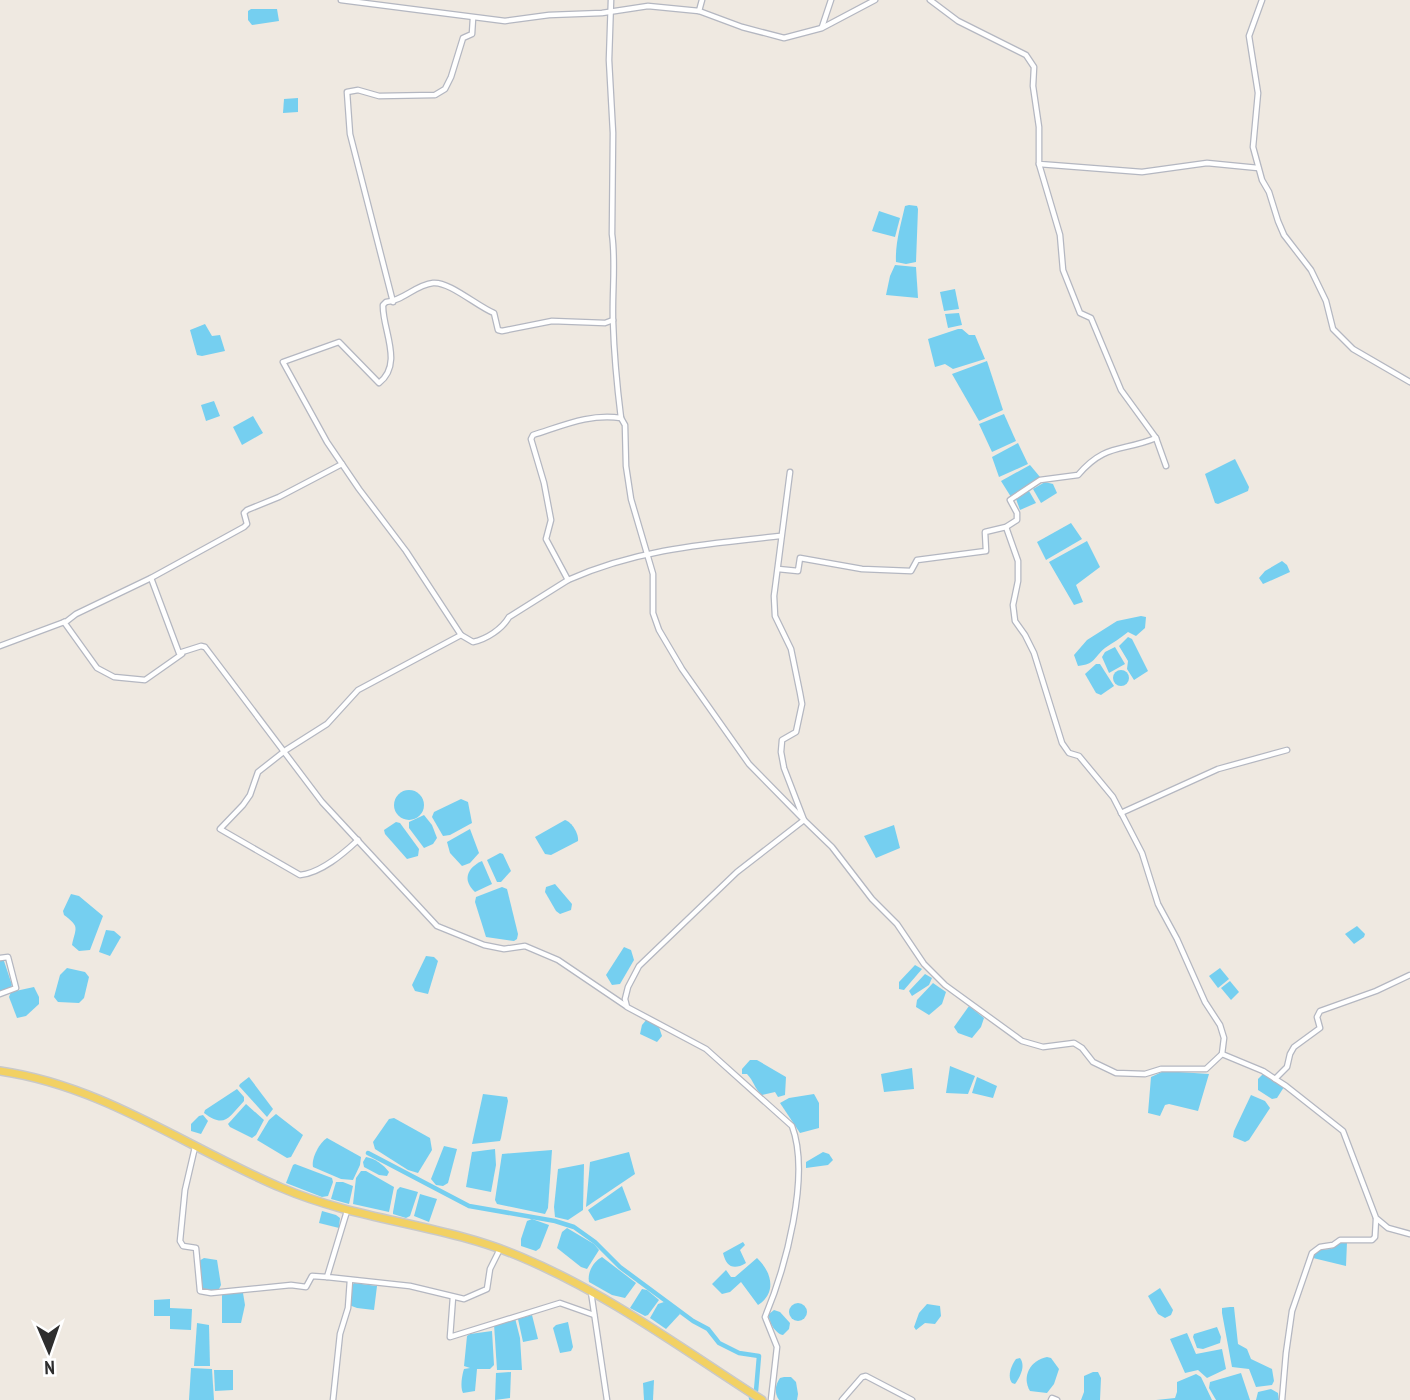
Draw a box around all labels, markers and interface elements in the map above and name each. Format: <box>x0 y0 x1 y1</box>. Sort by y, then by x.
north arrow <box>14 1316 84 1386</box>
text: N <box>44 1356 55 1380</box>

